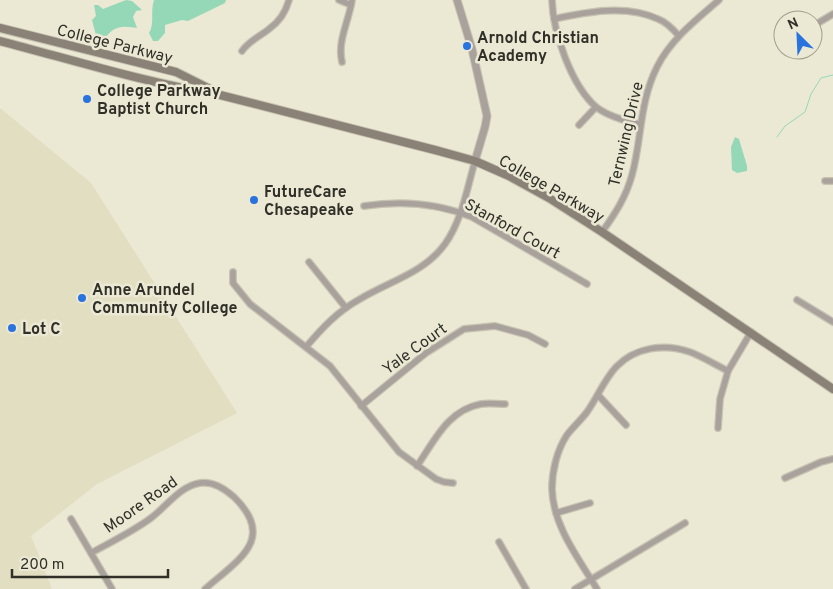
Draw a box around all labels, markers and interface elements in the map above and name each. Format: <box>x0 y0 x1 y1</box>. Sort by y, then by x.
north arrow <box>773 10 823 60</box>
text: N <box>785 15 801 34</box>
street label: College Parkway <box>54 21 175 69</box>
place label: Arnold Christian Academy <box>477 29 599 67</box>
marker: Arnold Christian Academy <box>461 40 473 52</box>
street label: Ternwing Drive <box>605 80 649 189</box>
place label: College Parkway Baptist Church <box>97 82 220 120</box>
marker: College Parkway Baptist Church <box>81 93 93 105</box>
street label: College Parkway <box>495 151 607 228</box>
place label: FutureCare Chesapeake <box>264 183 354 221</box>
marker: FutureCare Chesapeake <box>248 194 260 206</box>
street label: Stanford Court <box>461 195 563 264</box>
place label: Anne Arundel Community College <box>92 281 238 319</box>
marker: Anne Arundel Community College <box>76 292 88 304</box>
street label: Yale Court <box>379 319 451 380</box>
place label: Lot C <box>22 320 60 340</box>
marker: Lot C <box>6 322 18 334</box>
street label: Moore Road <box>100 473 182 539</box>
scale bar <box>12 546 169 578</box>
text: 200 m <box>20 556 65 575</box>

